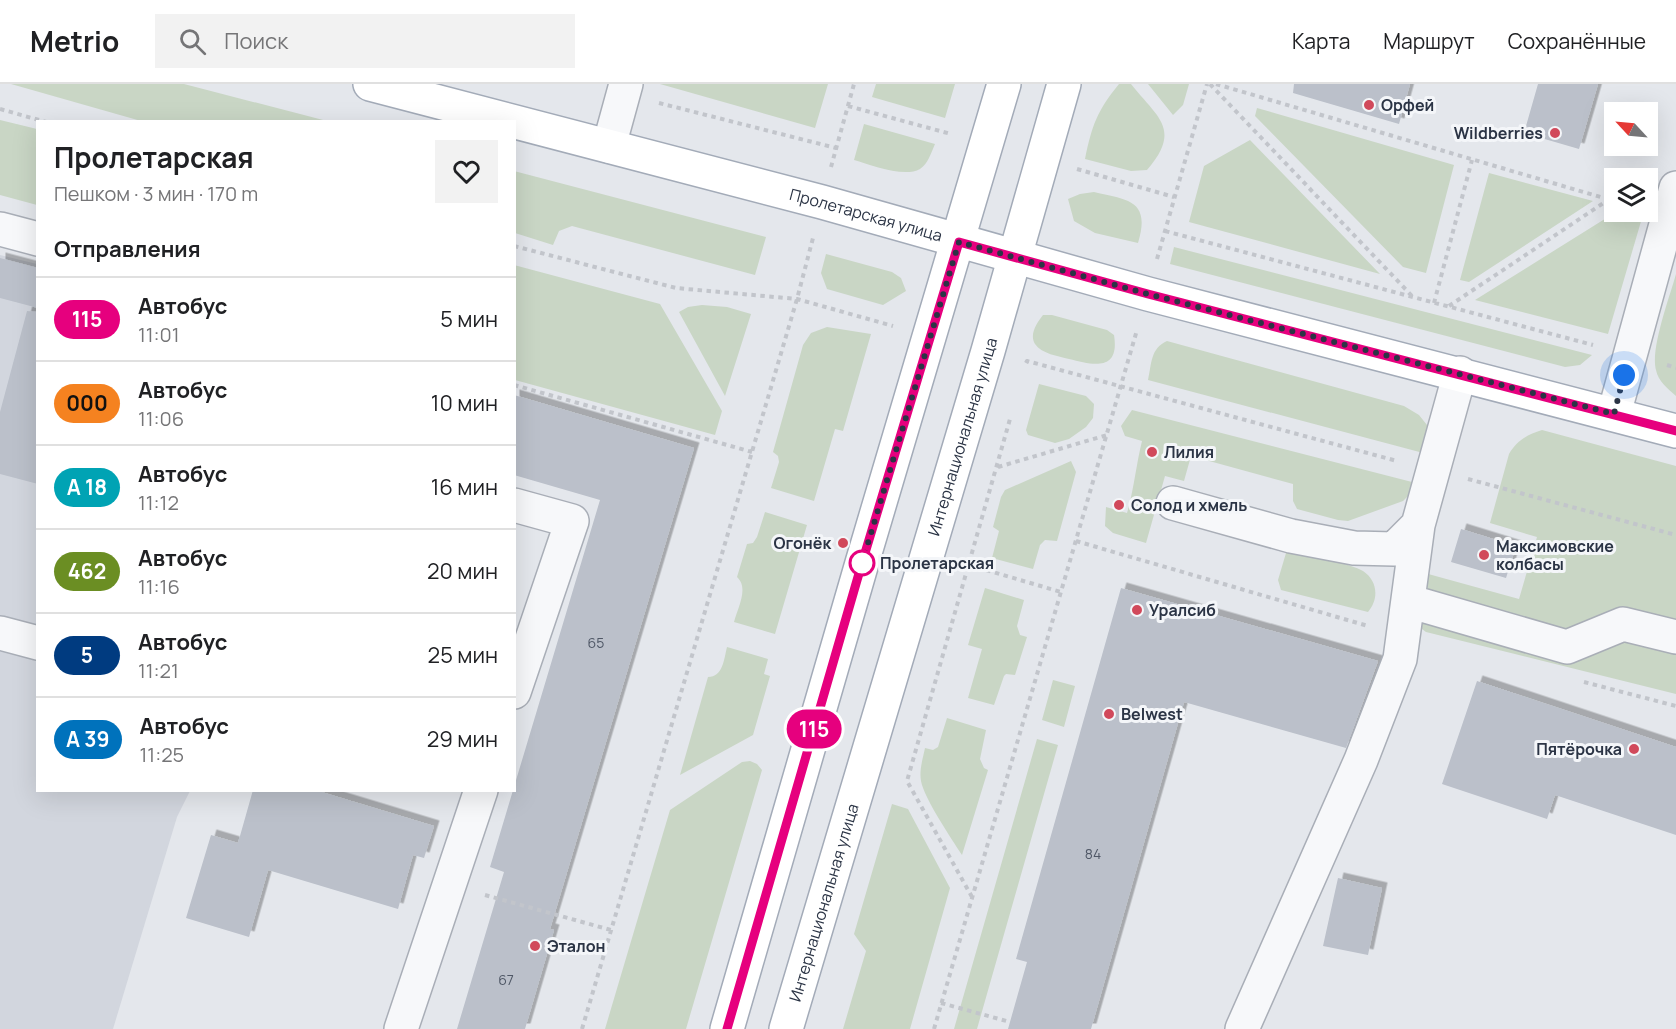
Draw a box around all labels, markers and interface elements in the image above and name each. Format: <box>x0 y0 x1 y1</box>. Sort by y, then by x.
search box <box>155 14 575 68</box>
text: Metrio <box>30 22 119 60</box>
icon: search <box>176 25 209 58</box>
text: Поиск <box>224 26 288 56</box>
text: Карта <box>1292 27 1350 55</box>
text: Маршрут <box>1383 27 1475 55</box>
text: Сохранённые <box>1508 27 1646 55</box>
place label: Орфей <box>1381 94 1434 116</box>
marker: Орфей <box>1362 98 1376 112</box>
north arrow <box>1604 102 1658 156</box>
map controls <box>1604 102 1658 222</box>
place label: Wildberries <box>1454 122 1543 144</box>
marker: Wildberries <box>1548 126 1562 140</box>
text: Пролетарская <box>54 138 254 176</box>
button: heart <box>435 140 498 203</box>
button: layers <box>1604 168 1658 222</box>
text: Пешком · 3 мин · 170 m <box>54 180 258 207</box>
street label: Пролетарская улица <box>787 183 945 246</box>
text: Отправления <box>54 234 201 264</box>
text: Автобус <box>138 291 227 321</box>
text: 5 мин <box>440 304 498 334</box>
text: 115 <box>72 305 102 333</box>
text: 11:01 <box>138 321 180 348</box>
street label: Интернациональная улица <box>923 335 1002 538</box>
your location <box>1609 360 1639 390</box>
text: Автобус <box>138 375 227 405</box>
text: 10 мин <box>431 388 498 418</box>
text: 000 <box>66 389 108 417</box>
text: 11:06 <box>138 405 184 432</box>
place label: Лилия <box>1164 441 1214 463</box>
marker: Лилия <box>1145 445 1159 459</box>
text: Автобус <box>138 459 227 489</box>
text: 16 мин <box>431 472 498 502</box>
text: А 18 <box>67 473 107 501</box>
text: 11:12 <box>138 489 179 516</box>
place label: Солод и хмель <box>1131 494 1247 516</box>
marker: Солод и хмель <box>1112 498 1126 512</box>
place label: Огонёк <box>773 532 831 554</box>
place label: Максимовские колбасы <box>1496 535 1614 575</box>
marker: Огонёк <box>836 536 850 550</box>
text: Автобус <box>138 543 227 573</box>
marker: Максимовские колбасы <box>1477 548 1491 562</box>
marker: Пролетарская <box>849 550 875 576</box>
place label: Пролетарская <box>880 552 994 574</box>
text: 20 мин <box>427 556 498 586</box>
text: 462 <box>68 557 106 585</box>
text: 11:16 <box>138 573 180 600</box>
place label: Уралсиб <box>1149 599 1216 621</box>
marker: Уралсиб <box>1130 603 1144 617</box>
text: Автобус <box>138 627 227 657</box>
house number: 65 <box>588 633 604 652</box>
text: 25 мин <box>428 640 498 670</box>
text: 5 <box>81 641 93 669</box>
text: 11:21 <box>138 657 179 684</box>
place label: Belwest <box>1121 703 1183 725</box>
marker: Belwest <box>1102 707 1116 721</box>
line badge: 115 <box>780 710 848 748</box>
text: Автобус <box>140 711 229 741</box>
text: 115 <box>799 715 829 743</box>
text: 29 мин <box>427 724 498 754</box>
text: А 39 <box>66 725 110 753</box>
place label: Пятёрочка <box>1536 738 1622 760</box>
text: 11:25 <box>140 741 184 768</box>
marker: Пятёрочка <box>1627 742 1641 756</box>
street label: Интернациональная улица <box>784 801 864 1004</box>
house number: 84 <box>1085 844 1101 863</box>
place label: Эталон <box>547 935 606 957</box>
marker: Эталон <box>528 939 542 953</box>
house number: 67 <box>498 970 514 989</box>

